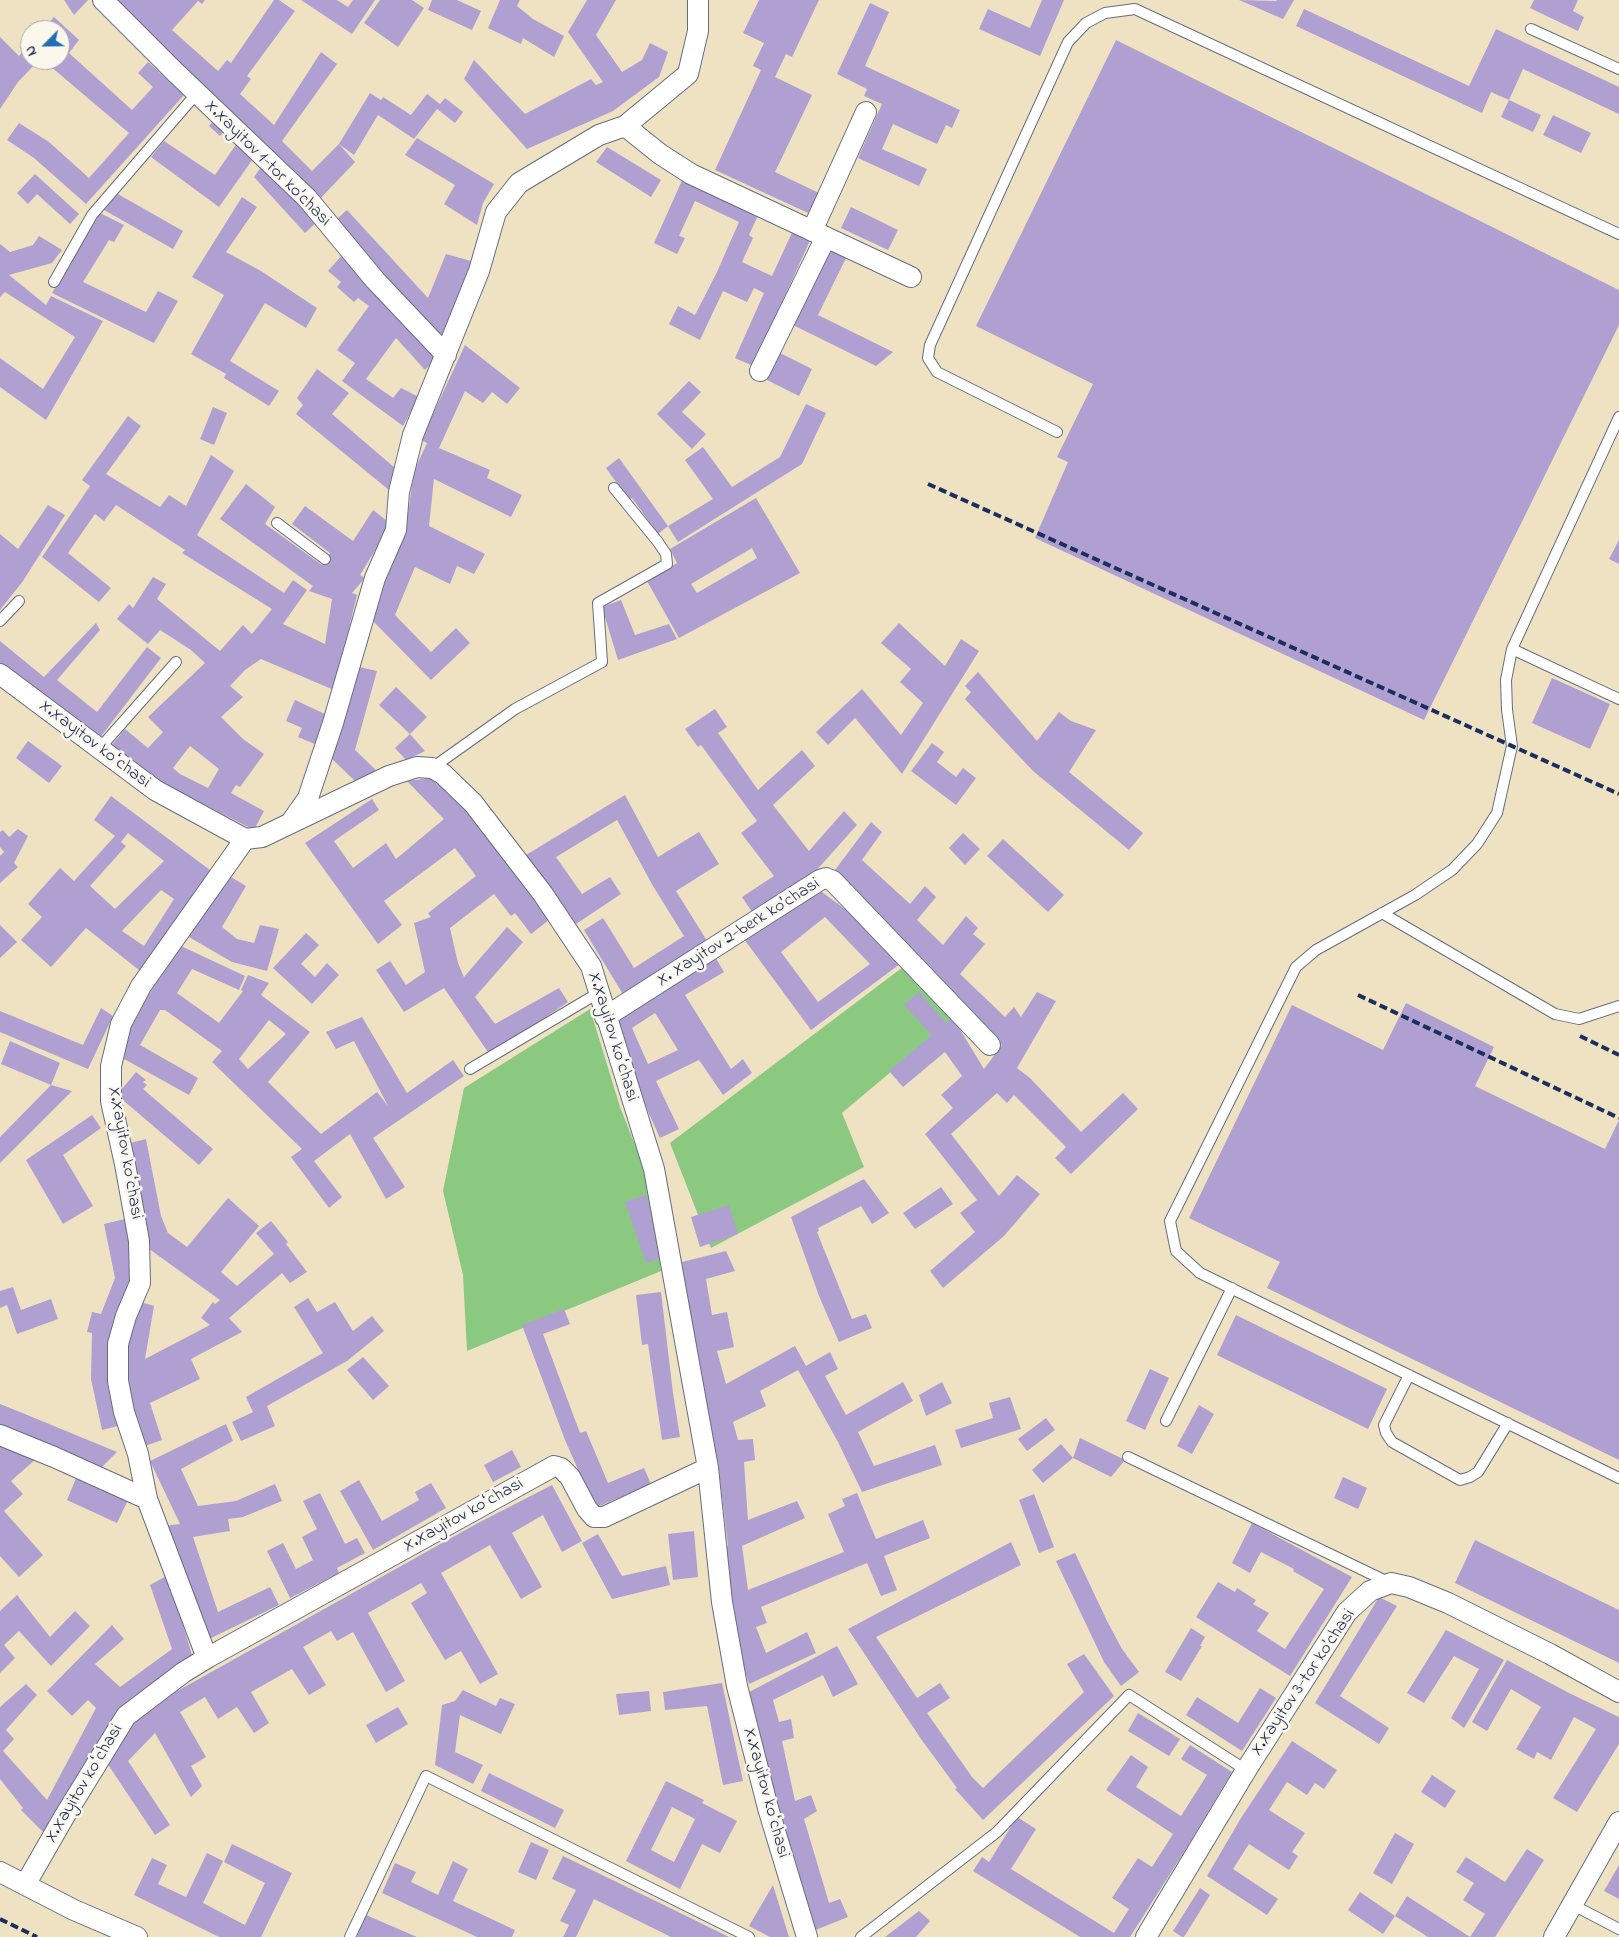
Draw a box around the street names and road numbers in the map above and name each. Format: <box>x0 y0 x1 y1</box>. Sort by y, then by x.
street label: X.Xayitov 1-tor koʼchasi <box>199 96 335 232</box>
street label: X.Xayitov koʻchasi <box>34 696 154 794</box>
street label: X. Xayitov 2-berk koʼchasi <box>653 874 825 992</box>
street label: X.Xayitov koʻchasi <box>582 970 642 1104</box>
street label: X.Xayitov koʻchasi <box>102 1085 146 1221</box>
street label: X.Xayitov koʻchasi <box>400 1474 528 1558</box>
street label: X.Xayitov 3-tor koʼchasi <box>1247 1606 1361 1760</box>
street label: X.Xayitov koʻchasi <box>41 1721 129 1847</box>
street label: X.Xayitov koʻchasi <box>737 1725 793 1861</box>

